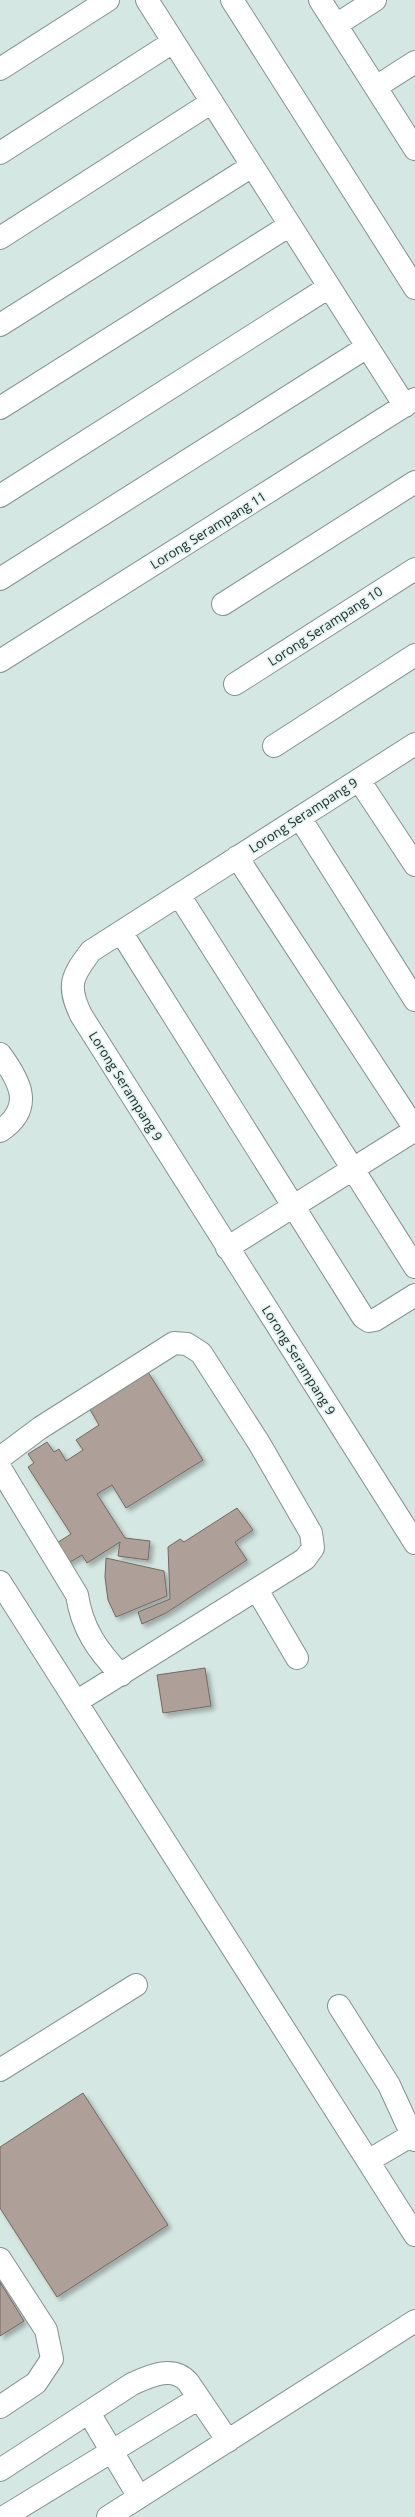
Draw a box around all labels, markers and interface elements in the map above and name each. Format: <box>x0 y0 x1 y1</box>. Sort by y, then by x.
street label: Lorong Serampang 11 <box>147 487 269 573</box>
street label: Lorong Serampang 10 <box>264 582 386 670</box>
street label: Lorong Serampang 9 <box>245 773 361 857</box>
street label: Lorong Serampang 9 <box>85 1028 167 1144</box>
street label: Lorong Serampang 9 <box>258 1302 340 1418</box>

